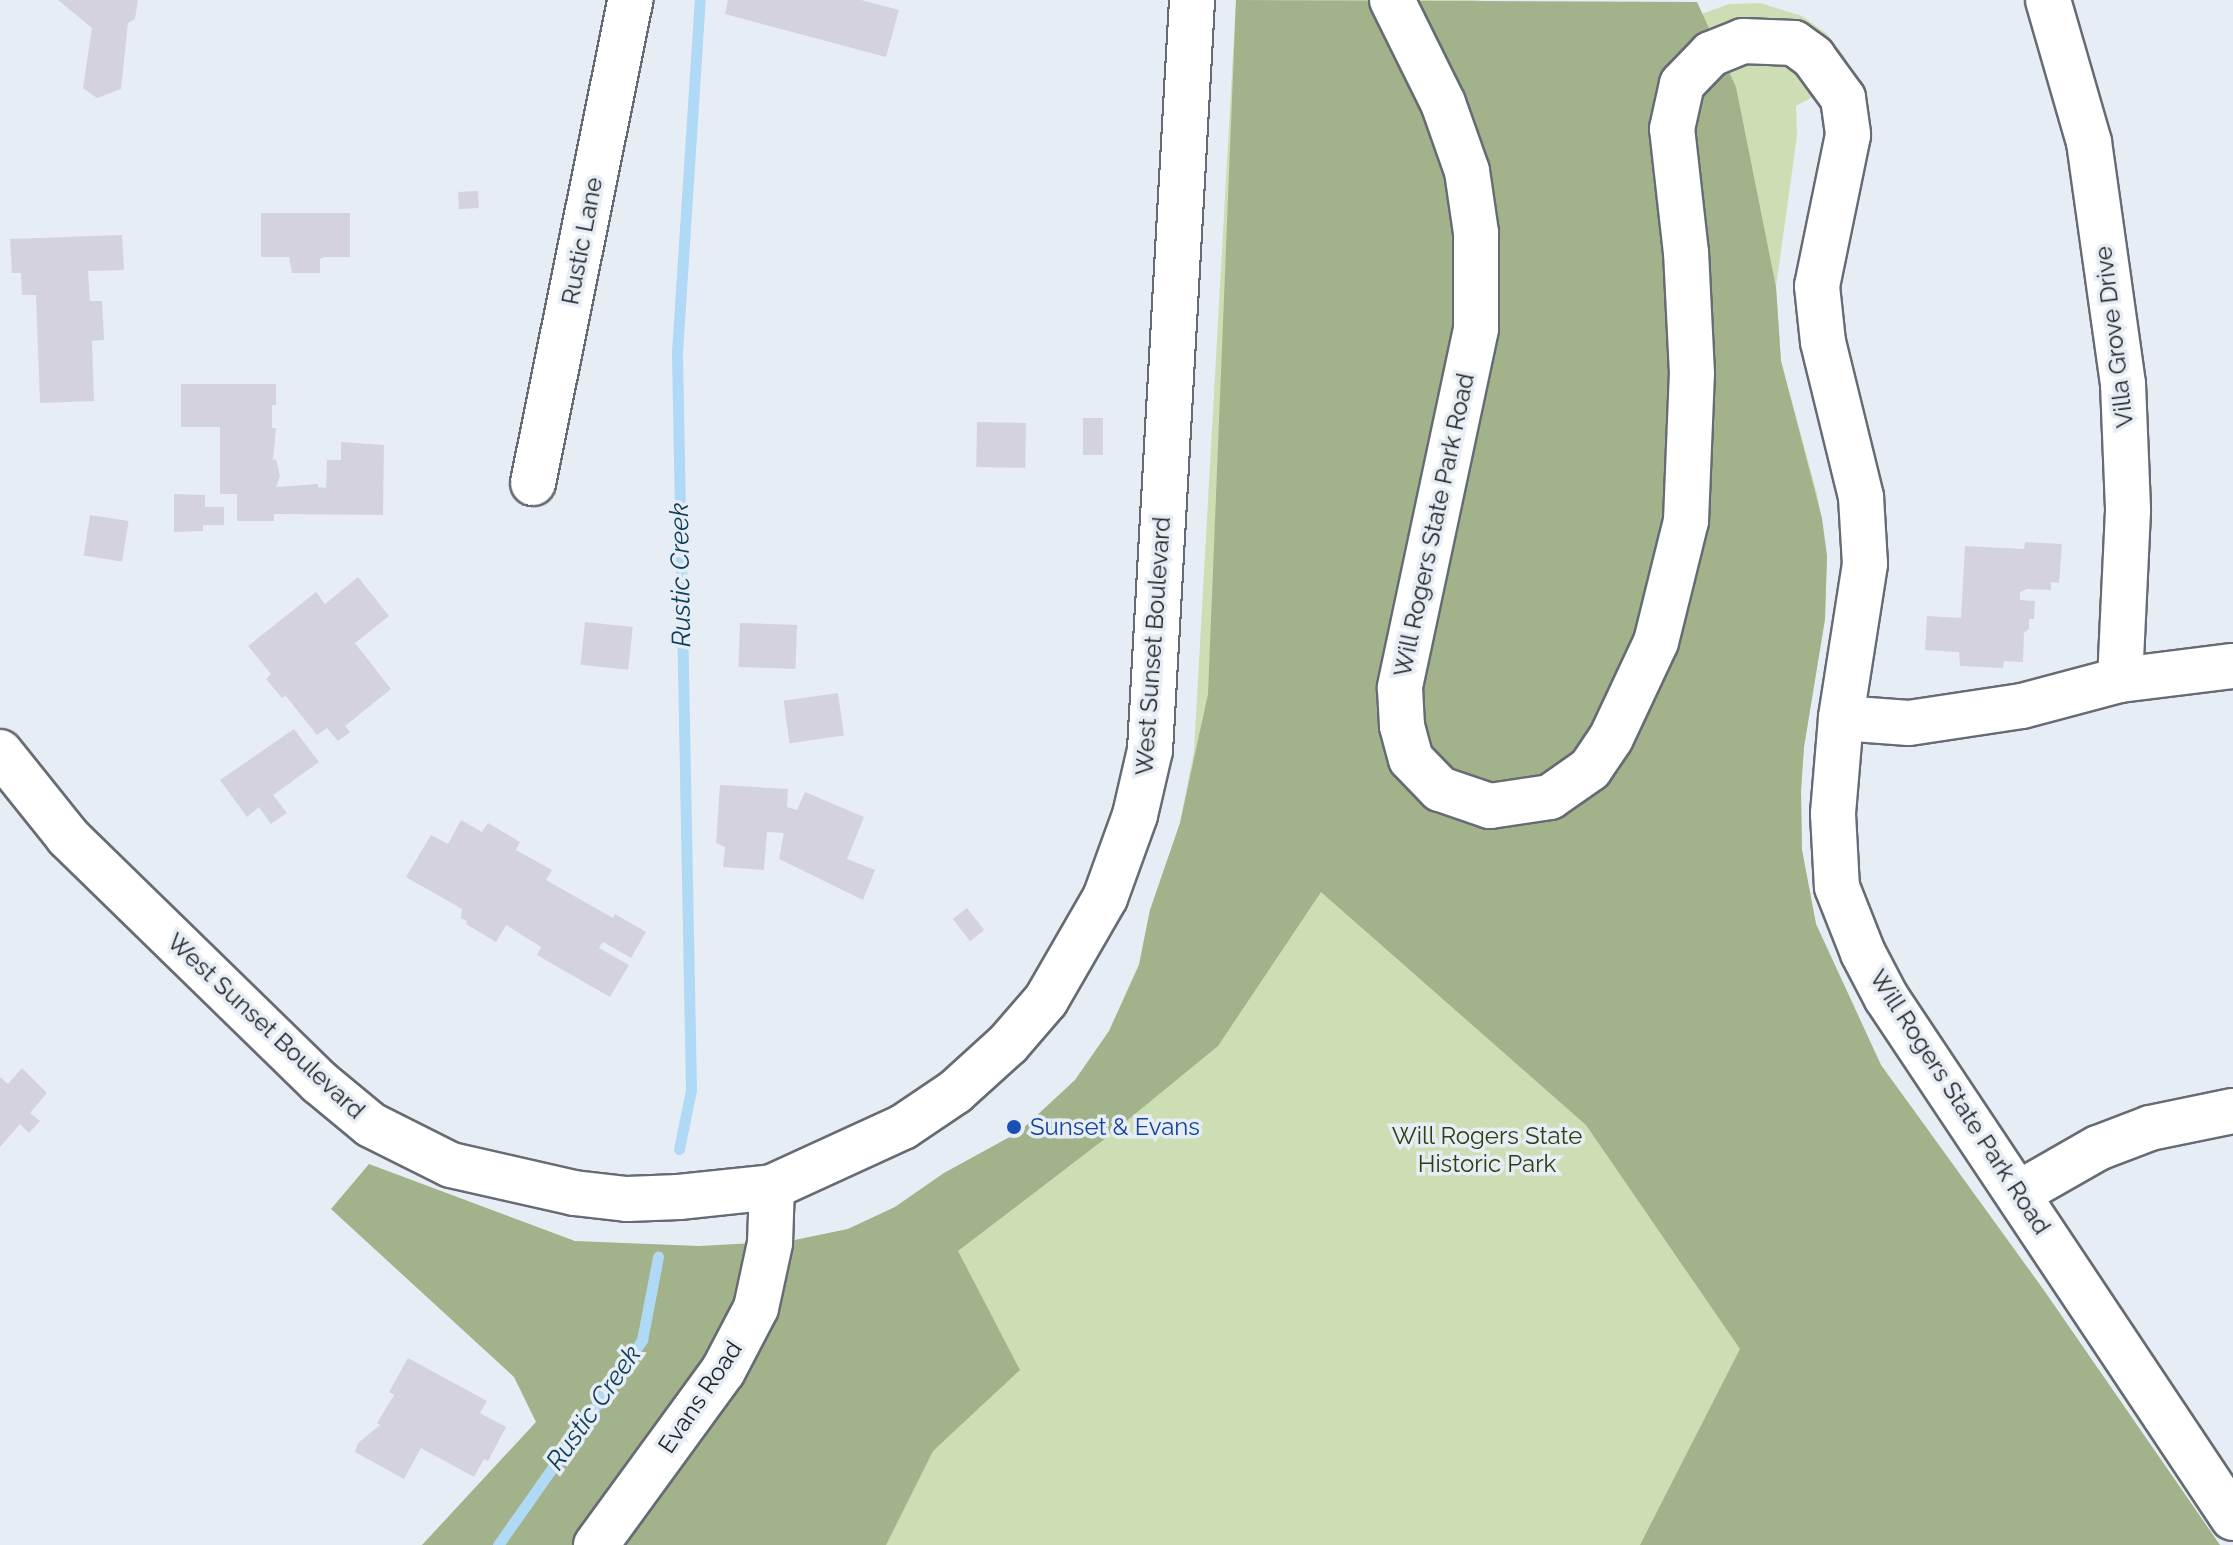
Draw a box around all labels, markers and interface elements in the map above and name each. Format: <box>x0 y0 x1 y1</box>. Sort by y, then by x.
street label: Rustic Lane <box>556 175 608 307</box>
street label: Villa Grove Drive <box>2089 245 2139 429</box>
street label: Will Rogers State Park Road <box>1388 370 1480 680</box>
water label: Rustic Creek <box>664 503 698 647</box>
street label: West Sunset Boulevard <box>1130 516 1176 776</box>
street label: West Sunset Boulevard <box>161 927 371 1125</box>
street label: Will Rogers State Park Road <box>1863 964 2057 1240</box>
place label: Sunset & Evans <box>1030 1113 1200 1141</box>
marker: Sunset & Evans <box>1005 1118 1023 1136</box>
park label: Will Rogers State Historic Park <box>1391 1122 1583 1178</box>
street label: Evans Road <box>652 1335 748 1459</box>
water label: Rustic Creek <box>540 1340 648 1476</box>

